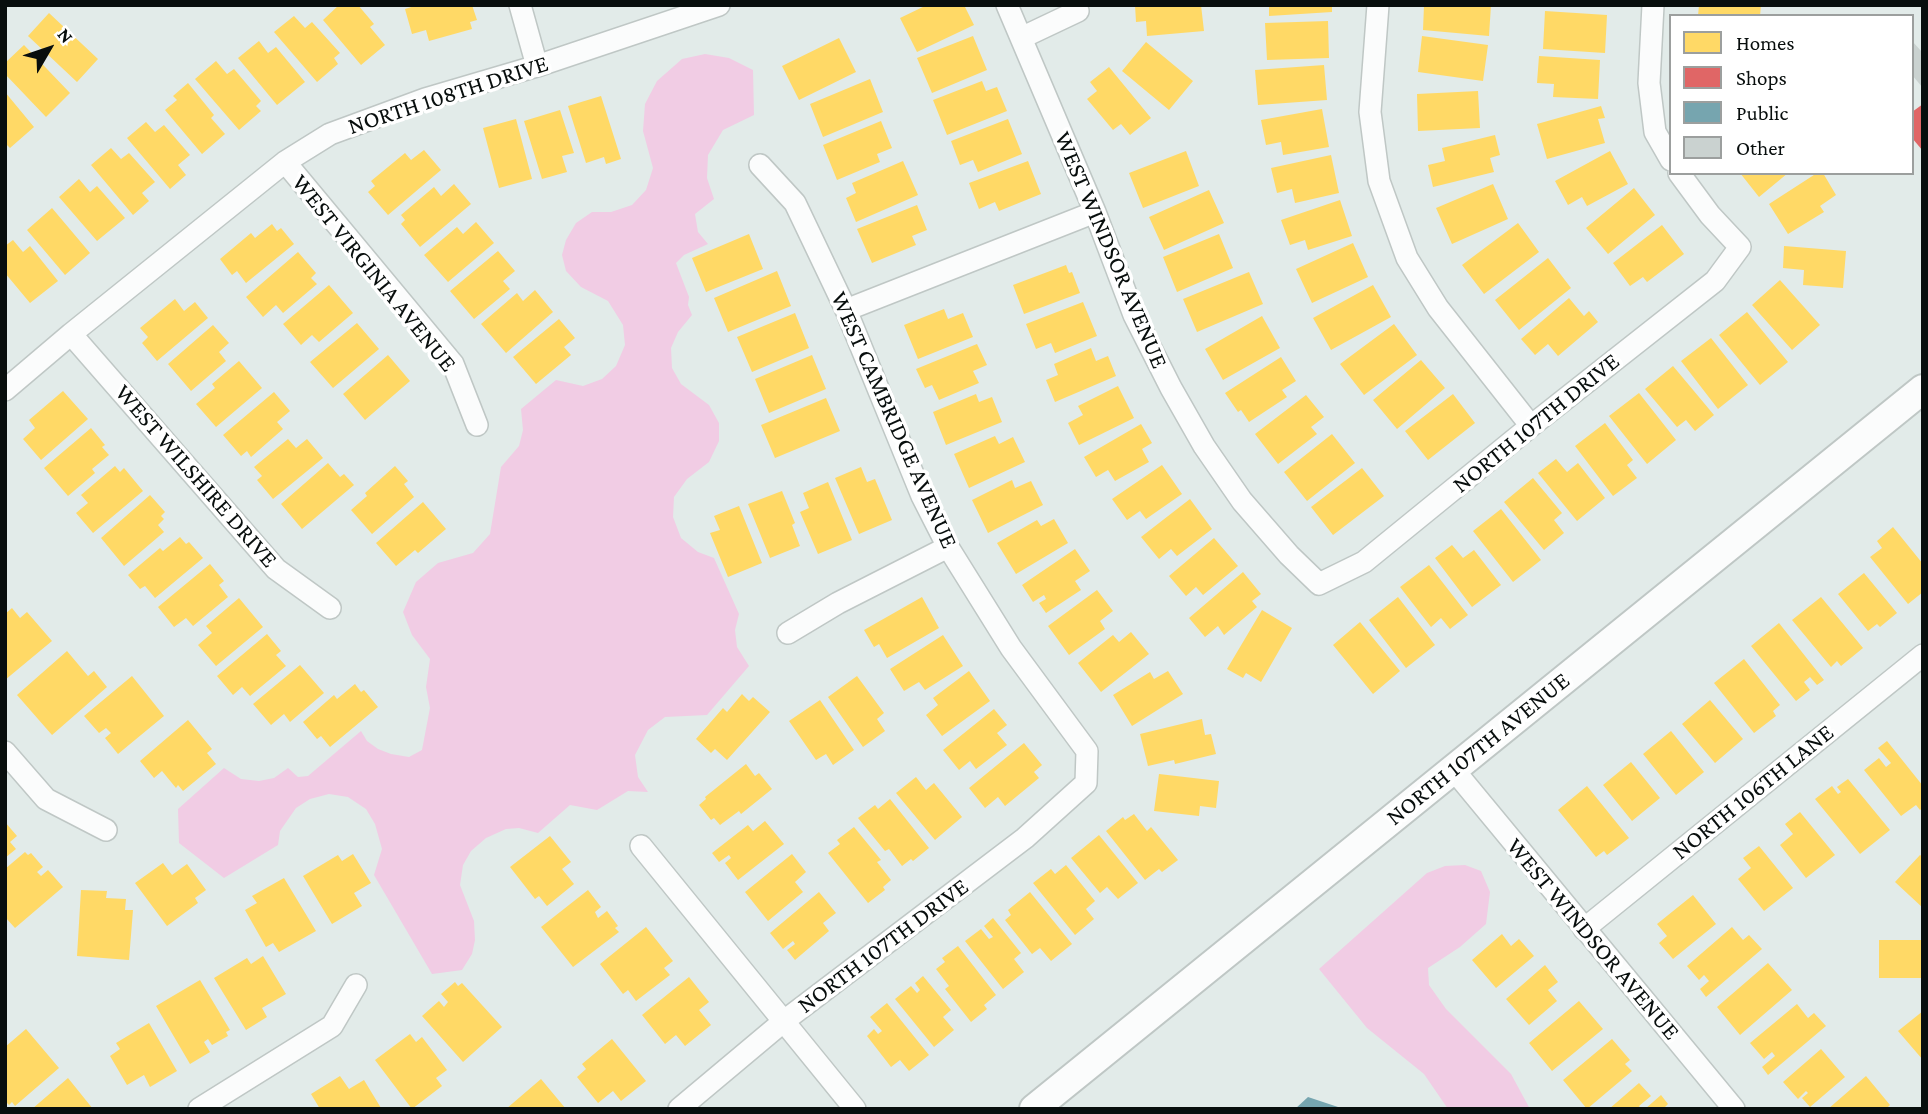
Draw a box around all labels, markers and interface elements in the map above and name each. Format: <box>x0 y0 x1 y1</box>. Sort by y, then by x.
north arrow <box>14 14 84 84</box>
legend <box>1669 14 1914 175</box>
text: N <box>53 24 78 47</box>
text: Homes <box>1736 31 1795 55</box>
street label: NORTH 108TH DRIVE <box>344 49 552 141</box>
text: Shops <box>1736 66 1787 90</box>
text: Public <box>1736 101 1788 125</box>
street label: WEST WINDSOR AVENUE <box>1048 127 1174 373</box>
text: Other <box>1736 136 1785 160</box>
street label: WEST VIRGINIA AVENUE <box>285 168 463 378</box>
street label: WEST CAMBRIDGE AVENUE <box>824 287 964 553</box>
street label: NORTH 107TH DRIVE <box>1447 347 1625 499</box>
street label: WEST WILSHIRE DRIVE <box>109 379 283 573</box>
street label: NORTH 107TH AVENUE <box>1381 666 1575 832</box>
street label: NORTH 106TH LANE <box>1667 718 1839 866</box>
street label: WEST WINDSOR AVENUE <box>1500 832 1686 1046</box>
street label: NORTH 107TH DRIVE <box>792 872 974 1020</box>

